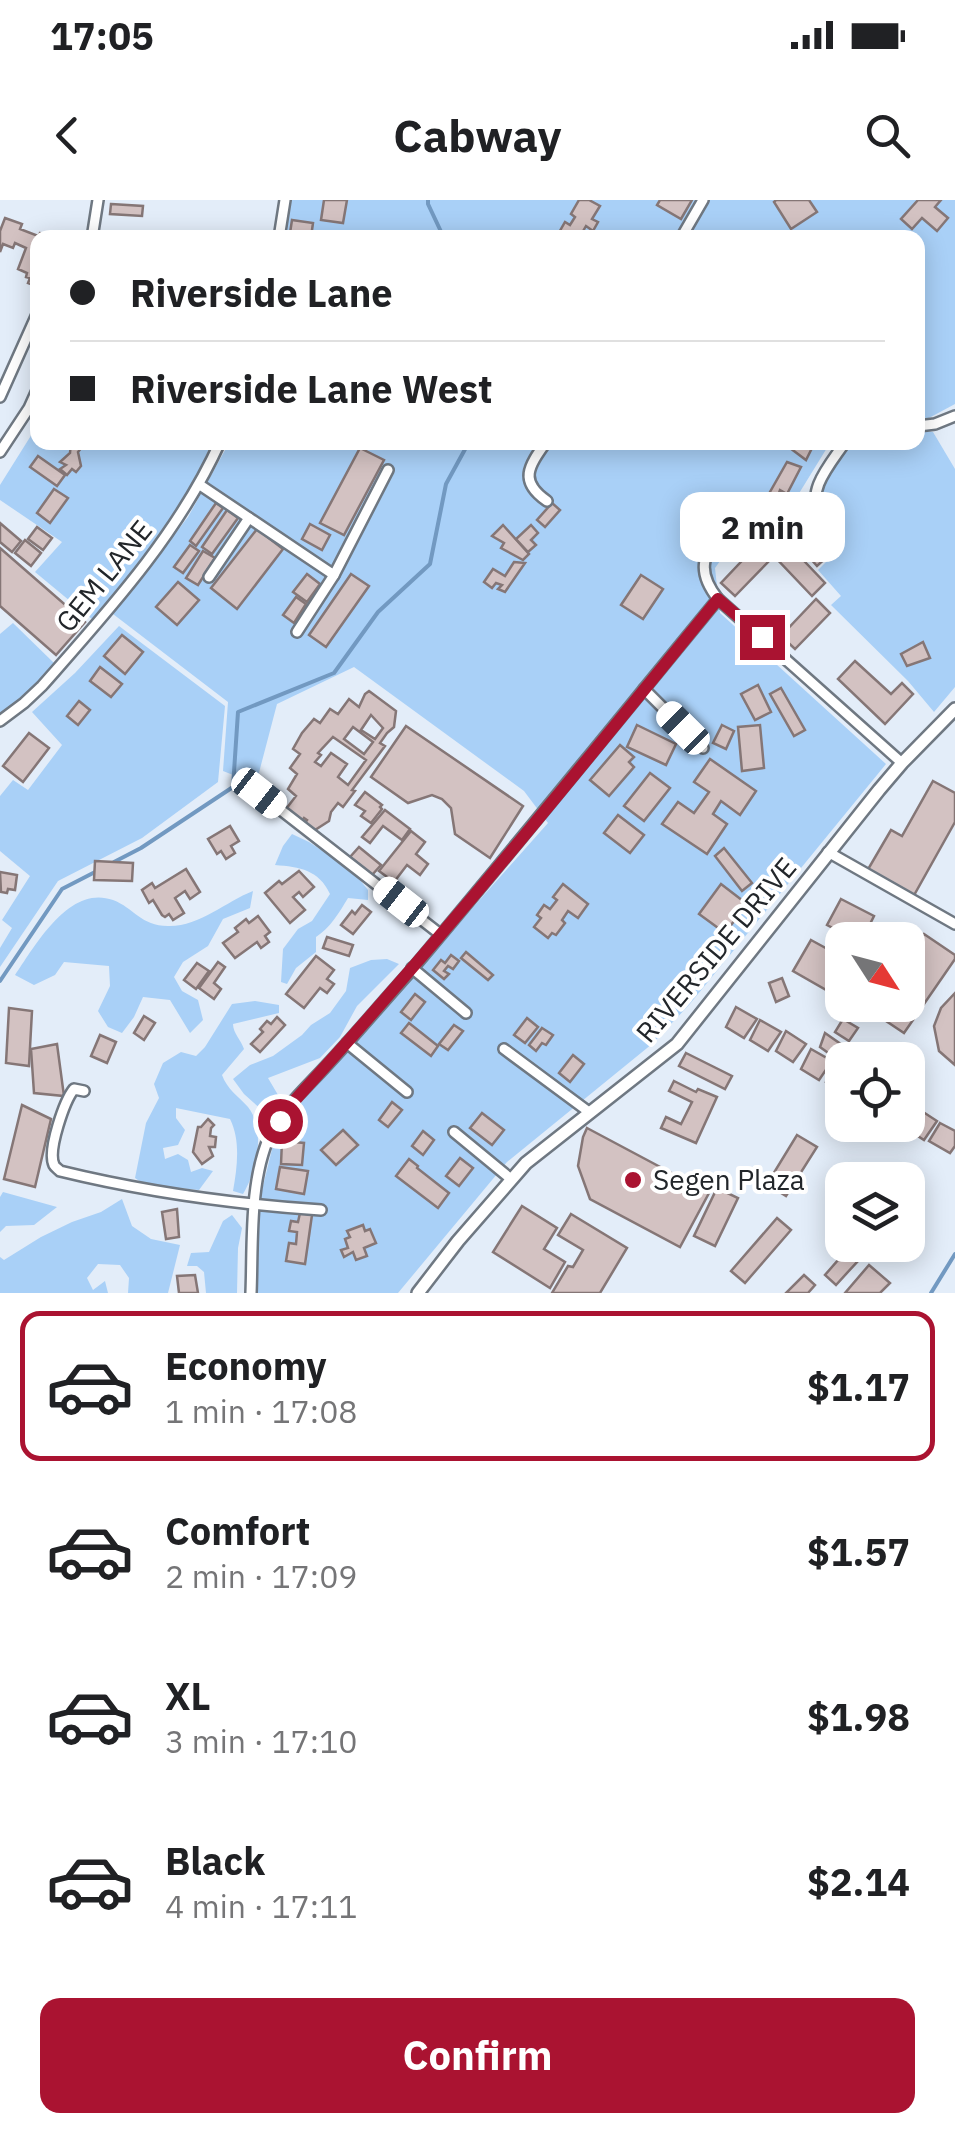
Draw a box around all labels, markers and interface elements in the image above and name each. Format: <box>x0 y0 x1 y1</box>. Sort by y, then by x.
text: 17:05 <box>50 11 154 60</box>
text: Cabway <box>393 106 562 164</box>
icon: back <box>40 108 95 163</box>
icon: search <box>860 108 915 163</box>
text: Riverside Lane <box>130 268 393 317</box>
text: Riverside Lane West <box>130 364 492 413</box>
callout: 2 min <box>680 492 844 562</box>
text: 2 min <box>721 506 804 548</box>
street label: GEM LANE <box>47 512 160 639</box>
route end <box>740 615 785 660</box>
car <box>651 696 715 760</box>
car <box>226 763 292 823</box>
street label: RIVERSIDE DRIVE <box>627 849 804 1050</box>
car <box>368 872 434 932</box>
north arrow <box>825 922 925 1022</box>
map controls <box>825 922 925 1262</box>
button: locate <box>825 1042 925 1142</box>
route start <box>258 1099 303 1144</box>
place label: Segen Plaza <box>653 1161 805 1198</box>
button: layers <box>825 1162 925 1262</box>
marker: Segen Plaza <box>622 1169 644 1191</box>
icon: car <box>45 1341 135 1431</box>
text: Economy <box>165 1341 327 1390</box>
text: $1.17 <box>807 1362 910 1411</box>
text: 1 min · 17:08 <box>165 1390 358 1432</box>
icon: car <box>45 1506 135 1596</box>
text: Comfort <box>165 1506 310 1555</box>
text: $1.57 <box>807 1527 910 1576</box>
text: 2 min · 17:09 <box>165 1555 358 1597</box>
icon: car <box>45 1671 135 1761</box>
text: XL <box>165 1671 211 1720</box>
text: $1.98 <box>807 1692 910 1741</box>
text: 3 min · 17:10 <box>165 1720 358 1762</box>
icon: car <box>45 1836 135 1926</box>
text: Black <box>165 1836 265 1885</box>
text: $2.14 <box>807 1857 910 1906</box>
text: 4 min · 17:11 <box>165 1885 358 1927</box>
button: Confirm <box>40 1998 915 2113</box>

